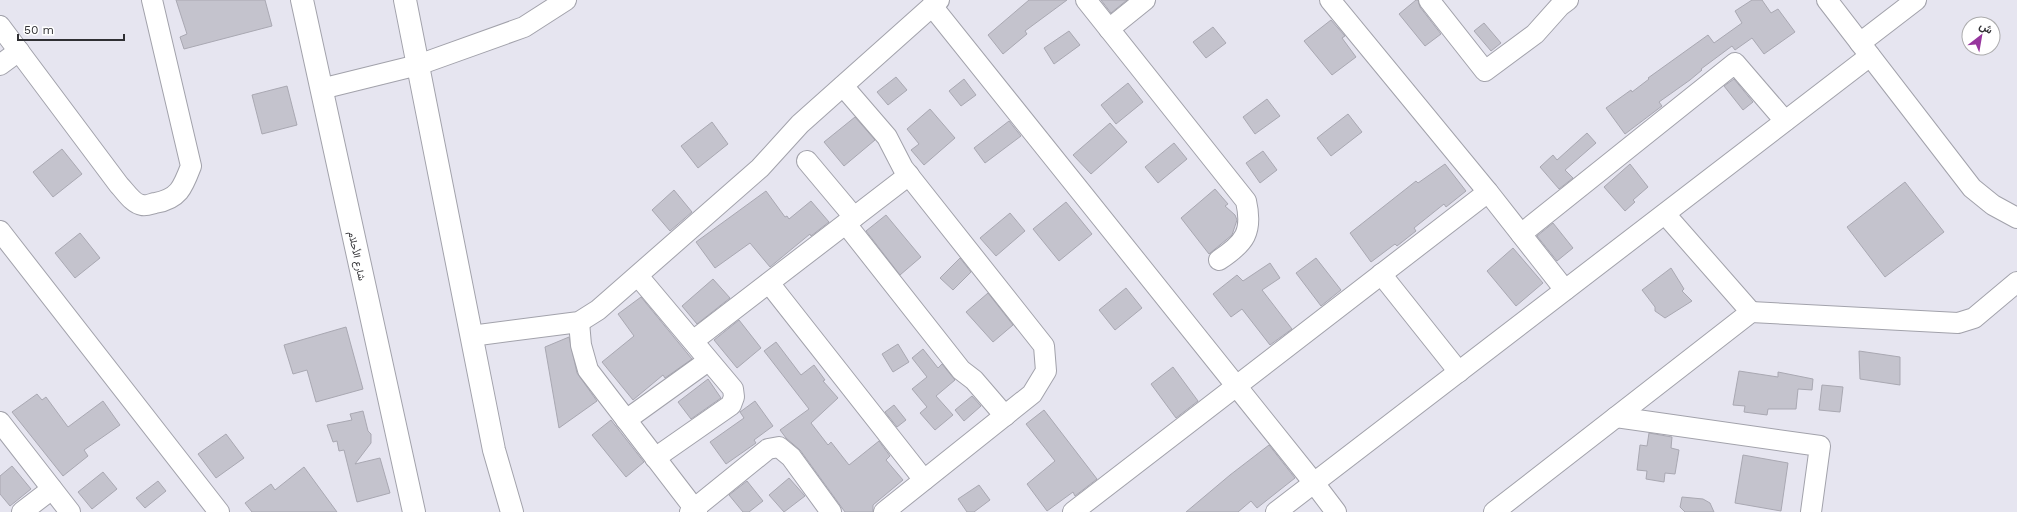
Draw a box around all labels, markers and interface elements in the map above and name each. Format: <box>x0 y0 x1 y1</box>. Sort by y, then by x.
scale bar <box>18 16 124 42</box>
north arrow <box>1961 16 2001 56</box>
text: ش <box>1977 19 1995 37</box>
text: 50 m <box>24 23 54 37</box>
street label: شارع الأحلام <box>345 230 368 282</box>

